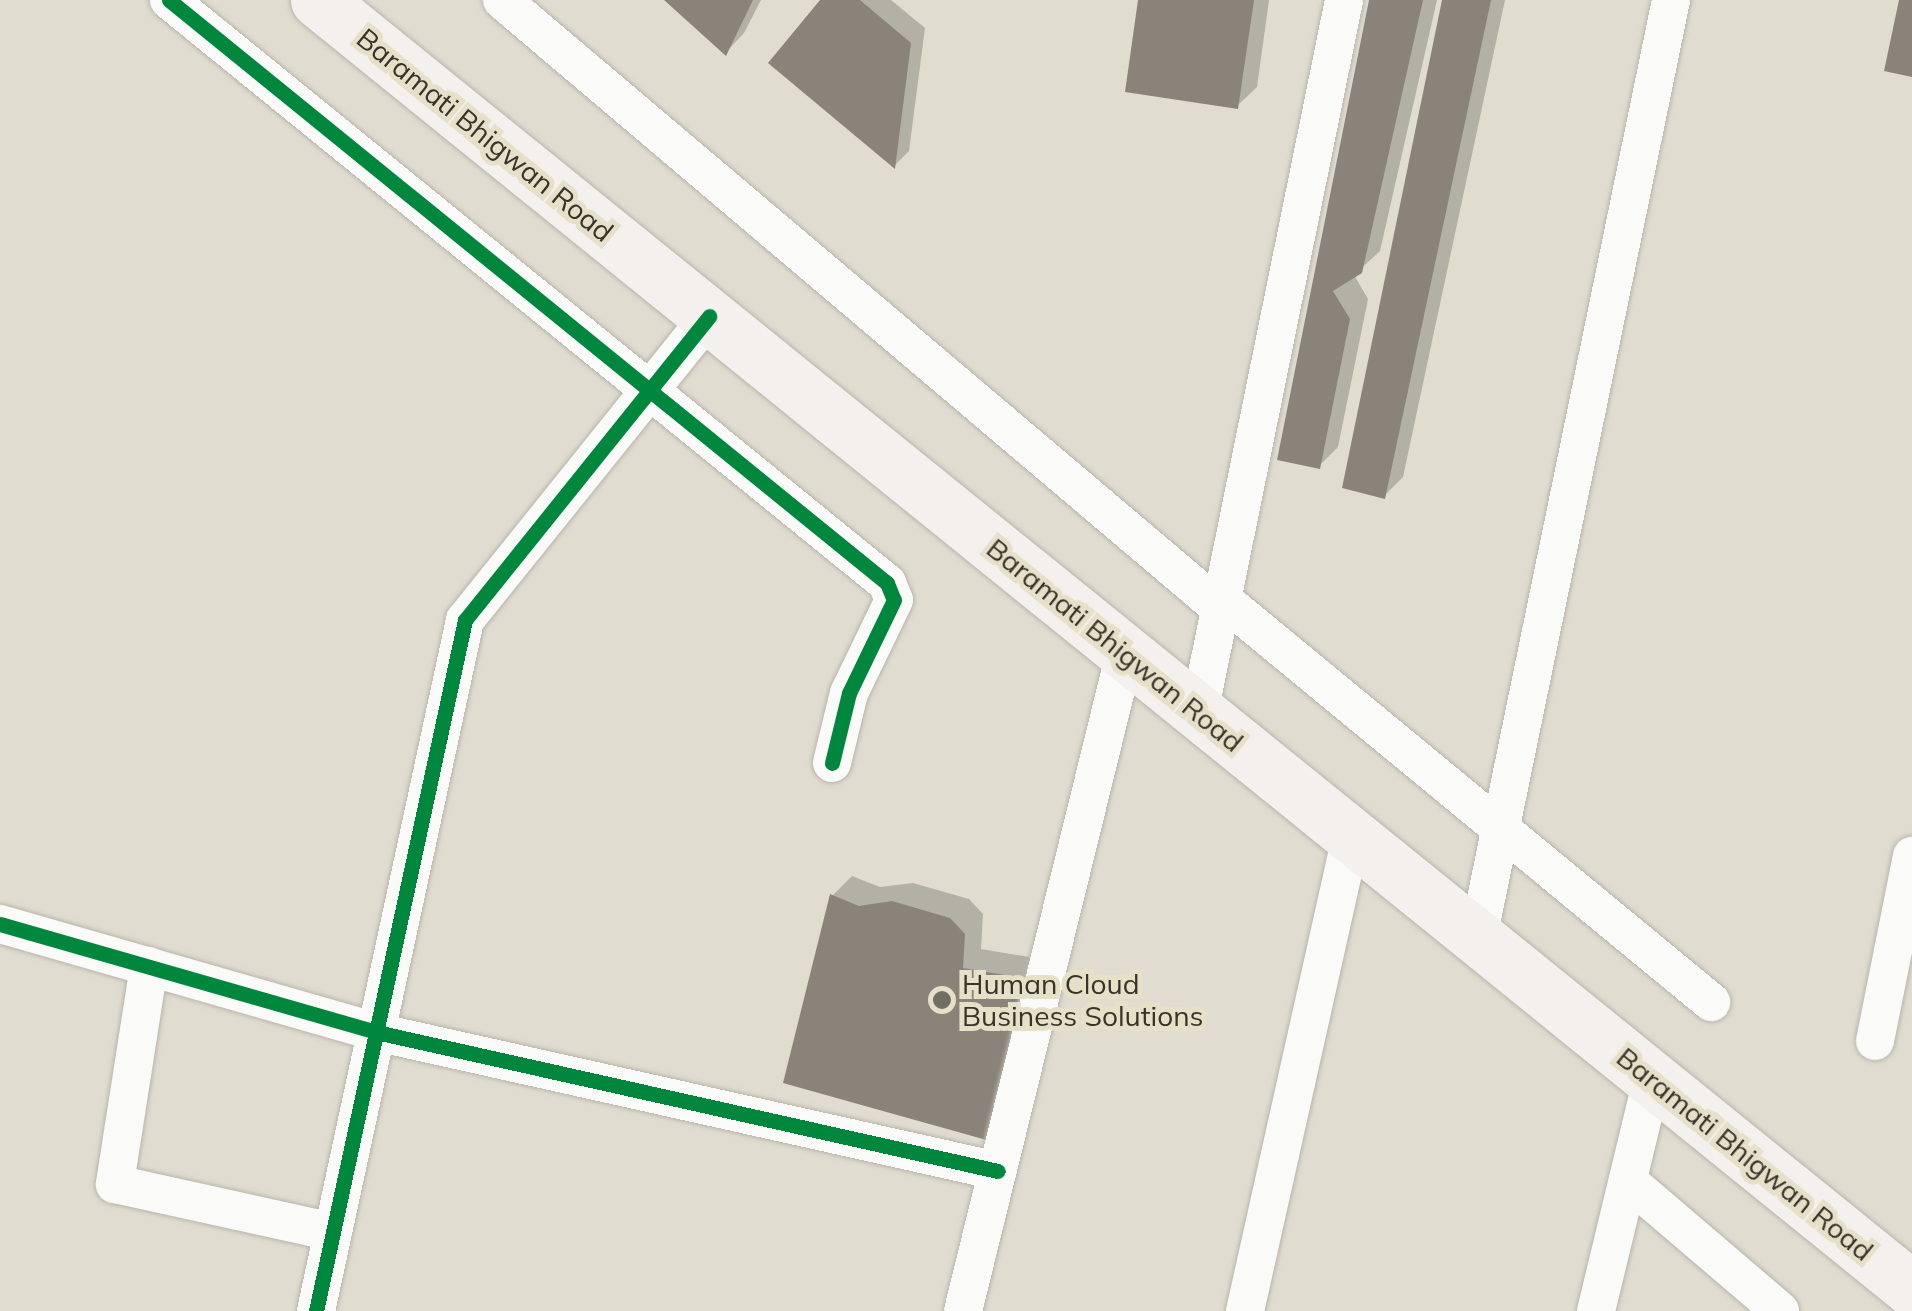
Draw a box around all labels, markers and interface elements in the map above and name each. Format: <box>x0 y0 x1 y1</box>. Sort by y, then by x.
street label: Baramati Bhigwan Road <box>350 21 620 249</box>
street label: Baramati Bhigwan Road <box>980 531 1250 759</box>
place label: Human Cloud Business Solutions <box>962 967 1203 1033</box>
marker: Human Cloud Business Solutions <box>931 989 953 1011</box>
street label: Baramati Bhigwan Road <box>1610 1040 1880 1268</box>

